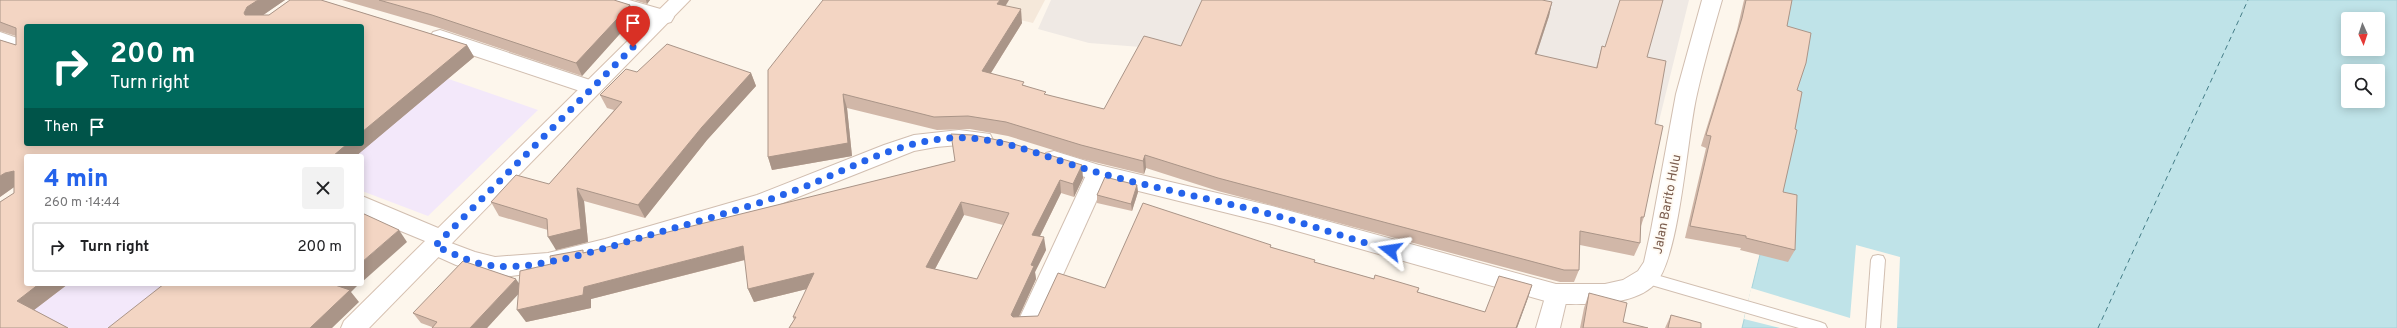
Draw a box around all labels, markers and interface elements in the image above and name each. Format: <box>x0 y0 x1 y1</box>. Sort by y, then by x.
pin <box>616 6 650 47</box>
icon: arrive <box>622 12 644 34</box>
north arrow <box>2341 12 2385 56</box>
map controls <box>2341 12 2385 108</box>
text: 200 m <box>110 37 196 73</box>
icon: right <box>44 40 96 92</box>
button: search <box>2341 64 2385 108</box>
text: Turn right <box>110 72 190 95</box>
icon: arrive <box>86 116 108 138</box>
text: Then <box>44 118 78 137</box>
street label: Jalan Barito Hulu <box>1650 153 1685 255</box>
text: 4 min <box>44 165 108 195</box>
button: close <box>302 167 344 209</box>
text: 260 m · 14:44 <box>44 195 120 211</box>
position arrow <box>1369 229 1411 271</box>
icon: right <box>46 236 68 258</box>
text: Turn right <box>80 238 149 257</box>
text: 200 m <box>297 238 342 257</box>

